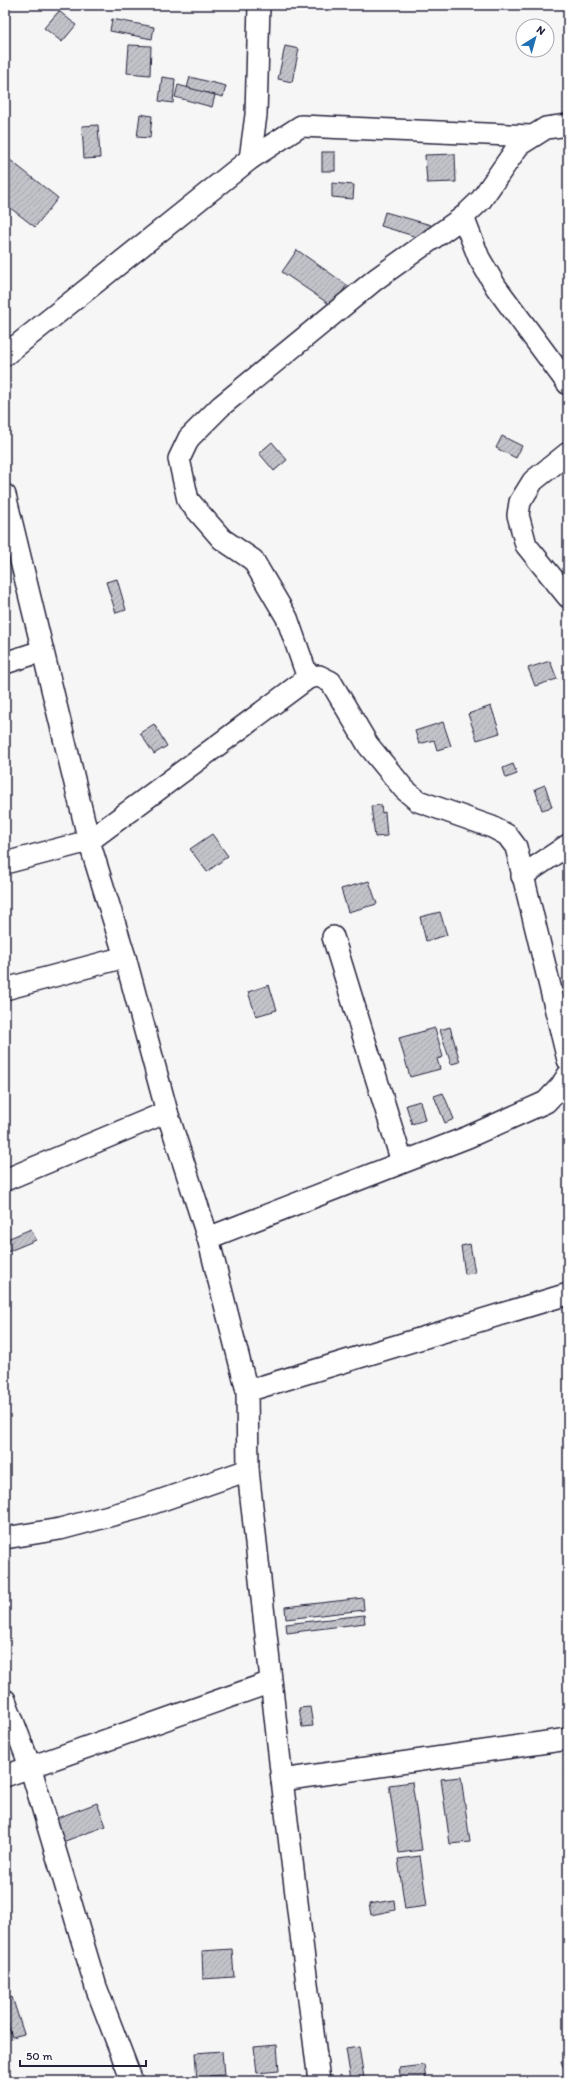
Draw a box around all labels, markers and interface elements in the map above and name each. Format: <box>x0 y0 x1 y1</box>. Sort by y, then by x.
north arrow <box>515 18 555 58</box>
text: N <box>534 23 548 38</box>
scale bar <box>20 2042 146 2068</box>
text: 50 m <box>26 2049 52 2063</box>

